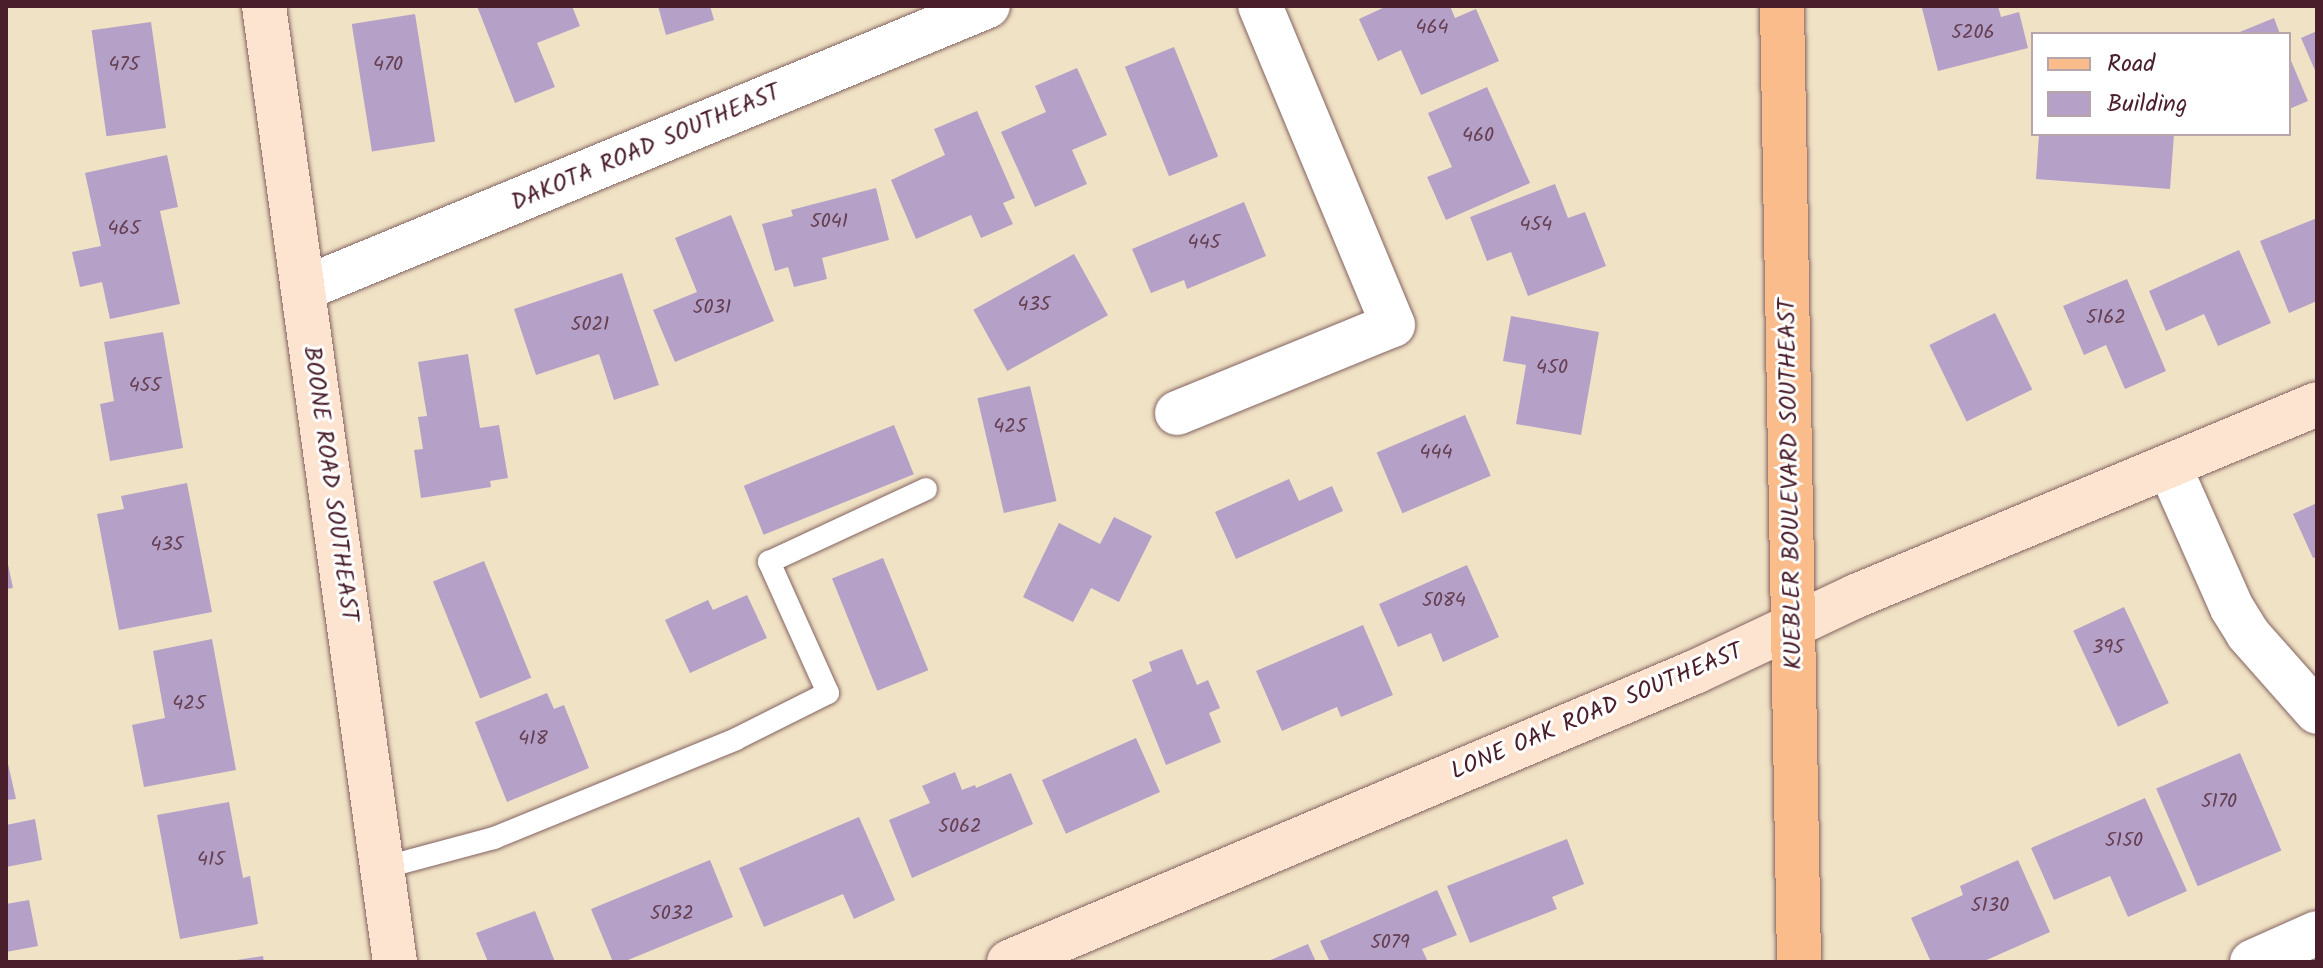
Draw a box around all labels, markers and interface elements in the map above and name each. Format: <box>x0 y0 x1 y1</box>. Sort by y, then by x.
house number: 464 <box>1415 16 1449 40</box>
house number: 5206 <box>1951 21 1995 45</box>
legend <box>2031 32 2291 136</box>
text: Road <box>2107 45 2155 84</box>
house number: 475 <box>109 53 139 77</box>
house number: 470 <box>373 53 403 77</box>
street label: DAKOTA ROAD SOUTHEAST <box>507 78 785 218</box>
text: Building <box>2107 85 2187 124</box>
house number: 460 <box>1462 124 1494 148</box>
house number: 5041 <box>810 210 848 234</box>
house number: 454 <box>1520 213 1552 237</box>
house number: 465 <box>108 217 140 241</box>
house number: 445 <box>1188 231 1220 255</box>
house number: 435 <box>1017 293 1051 317</box>
house number: 5031 <box>693 296 731 320</box>
street label: KUEBLER BOULEVARD SOUTHEAST <box>1773 298 1809 670</box>
house number: 5162 <box>2086 306 2126 330</box>
house number: 5021 <box>571 313 609 337</box>
street label: BOONE ROAD SOUTHEAST <box>296 344 364 624</box>
house number: 450 <box>1536 356 1568 380</box>
house number: 455 <box>129 374 161 398</box>
house number: 425 <box>993 415 1027 439</box>
house number: 444 <box>1419 441 1453 465</box>
house number: 435 <box>150 533 184 557</box>
house number: 5084 <box>1422 589 1466 613</box>
house number: 395 <box>2092 636 2124 660</box>
street label: LONE OAK ROAD SOUTHEAST <box>1447 637 1747 787</box>
house number: 425 <box>172 692 206 716</box>
house number: 418 <box>518 727 548 751</box>
house number: 5170 <box>2201 790 2237 814</box>
house number: 5062 <box>938 815 982 839</box>
house number: 5150 <box>2105 829 2143 853</box>
house number: 415 <box>197 848 225 872</box>
house number: 5130 <box>1971 894 2009 918</box>
house number: 5032 <box>650 902 694 926</box>
house number: 5079 <box>1370 931 1410 955</box>

